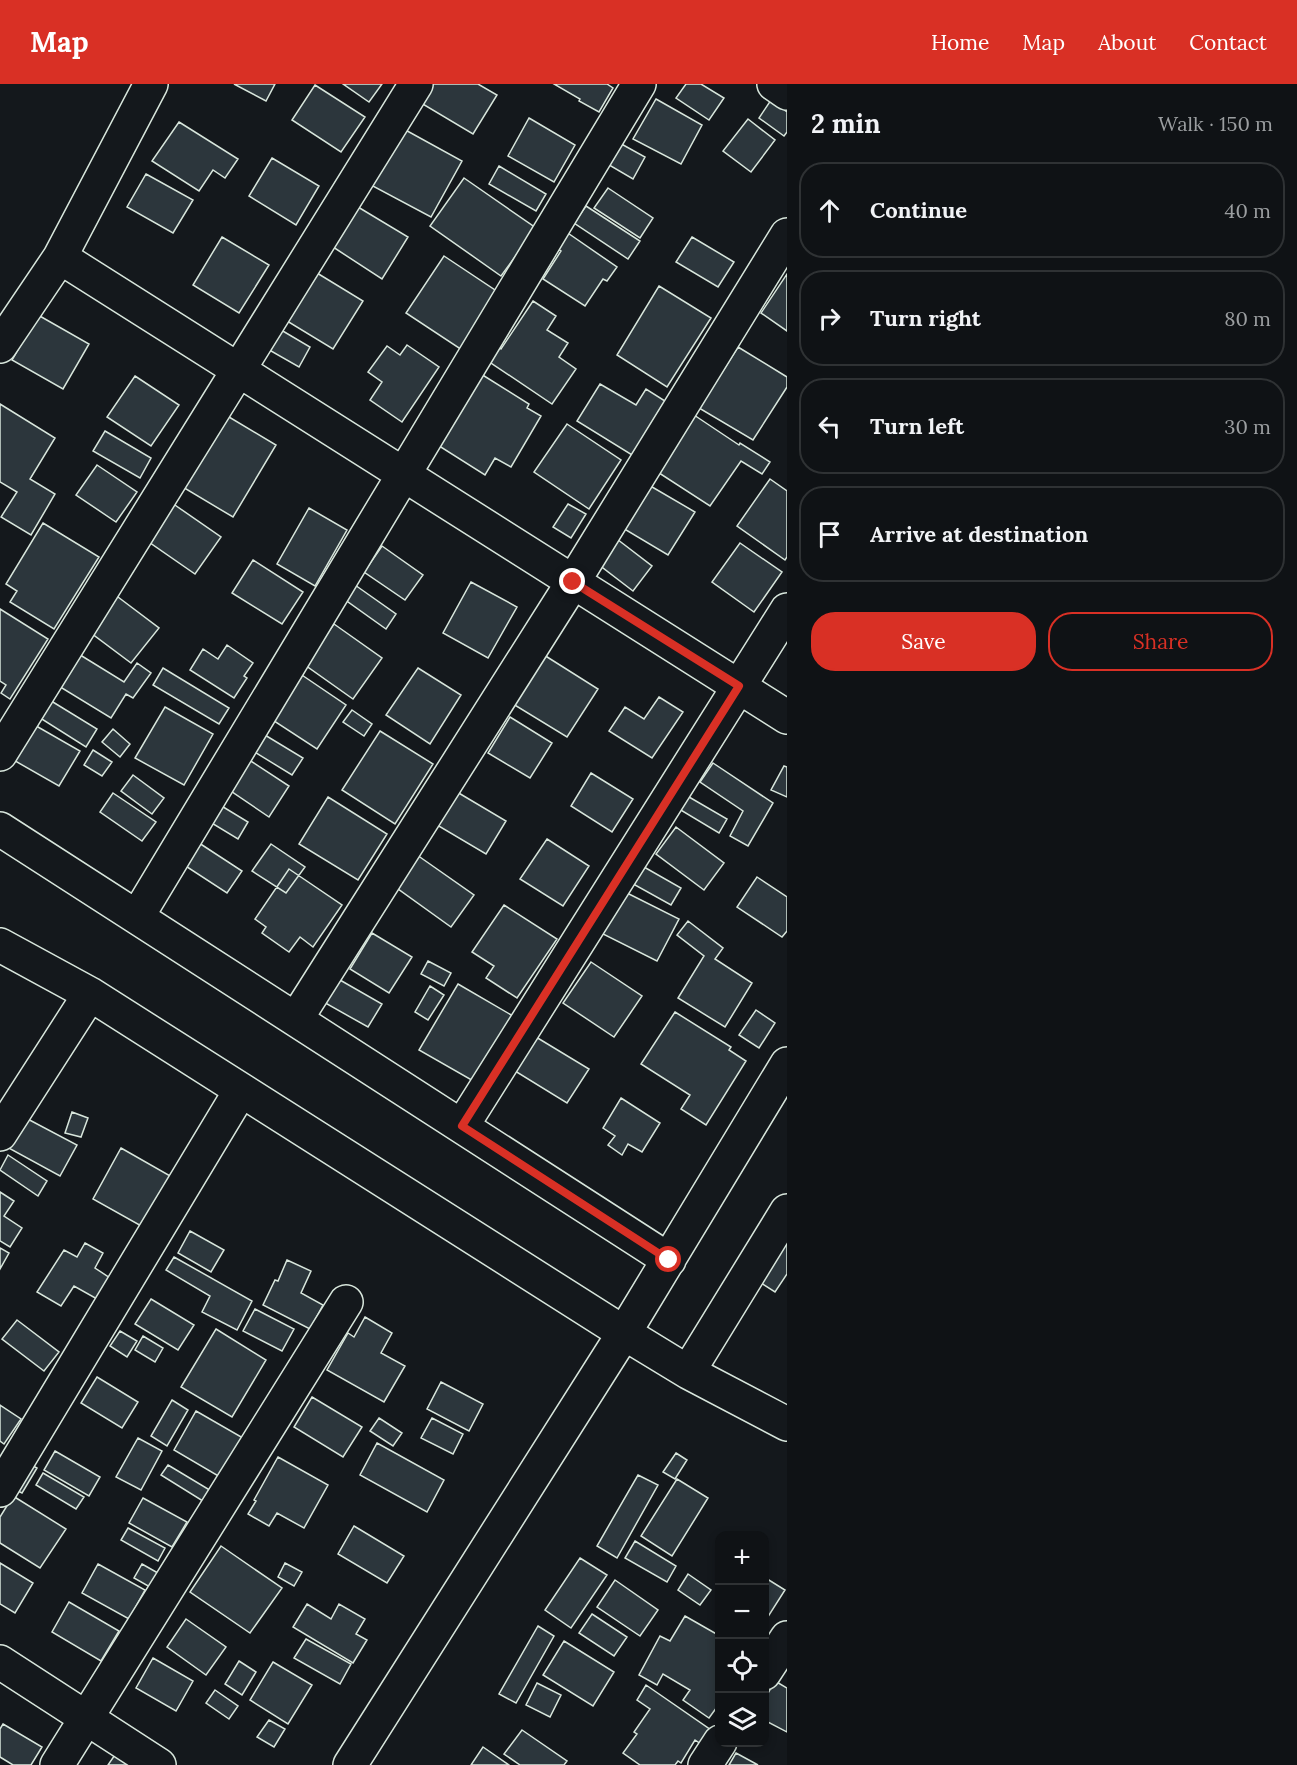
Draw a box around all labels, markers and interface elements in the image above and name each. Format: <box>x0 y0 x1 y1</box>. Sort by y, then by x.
text: Map <box>30 24 89 60</box>
text: Home <box>931 29 989 56</box>
text: Map <box>1022 29 1065 56</box>
text: About <box>1098 29 1156 56</box>
text: Contact <box>1189 29 1267 56</box>
text: 2 min <box>811 107 881 140</box>
text: Walk · 150 m <box>1158 111 1273 136</box>
icon: ahead <box>813 194 846 227</box>
text: Continue <box>870 196 967 224</box>
text: 40 m <box>1225 198 1271 223</box>
icon: right <box>813 302 846 335</box>
text: Turn right <box>870 304 981 332</box>
text: 80 m <box>1224 306 1271 331</box>
icon: left <box>813 410 846 443</box>
text: Turn left <box>870 412 964 440</box>
text: 30 m <box>1224 414 1271 439</box>
icon: arrive <box>813 518 846 551</box>
text: Arrive at destination <box>870 520 1088 548</box>
route end <box>559 568 585 594</box>
button: Save <box>811 612 1036 671</box>
button: Share <box>1048 612 1273 671</box>
route start <box>655 1246 681 1272</box>
map controls <box>715 1531 769 1747</box>
button: + <box>715 1531 769 1585</box>
button: − <box>715 1585 769 1639</box>
button: locate <box>715 1639 769 1693</box>
button: layers <box>715 1693 769 1747</box>

